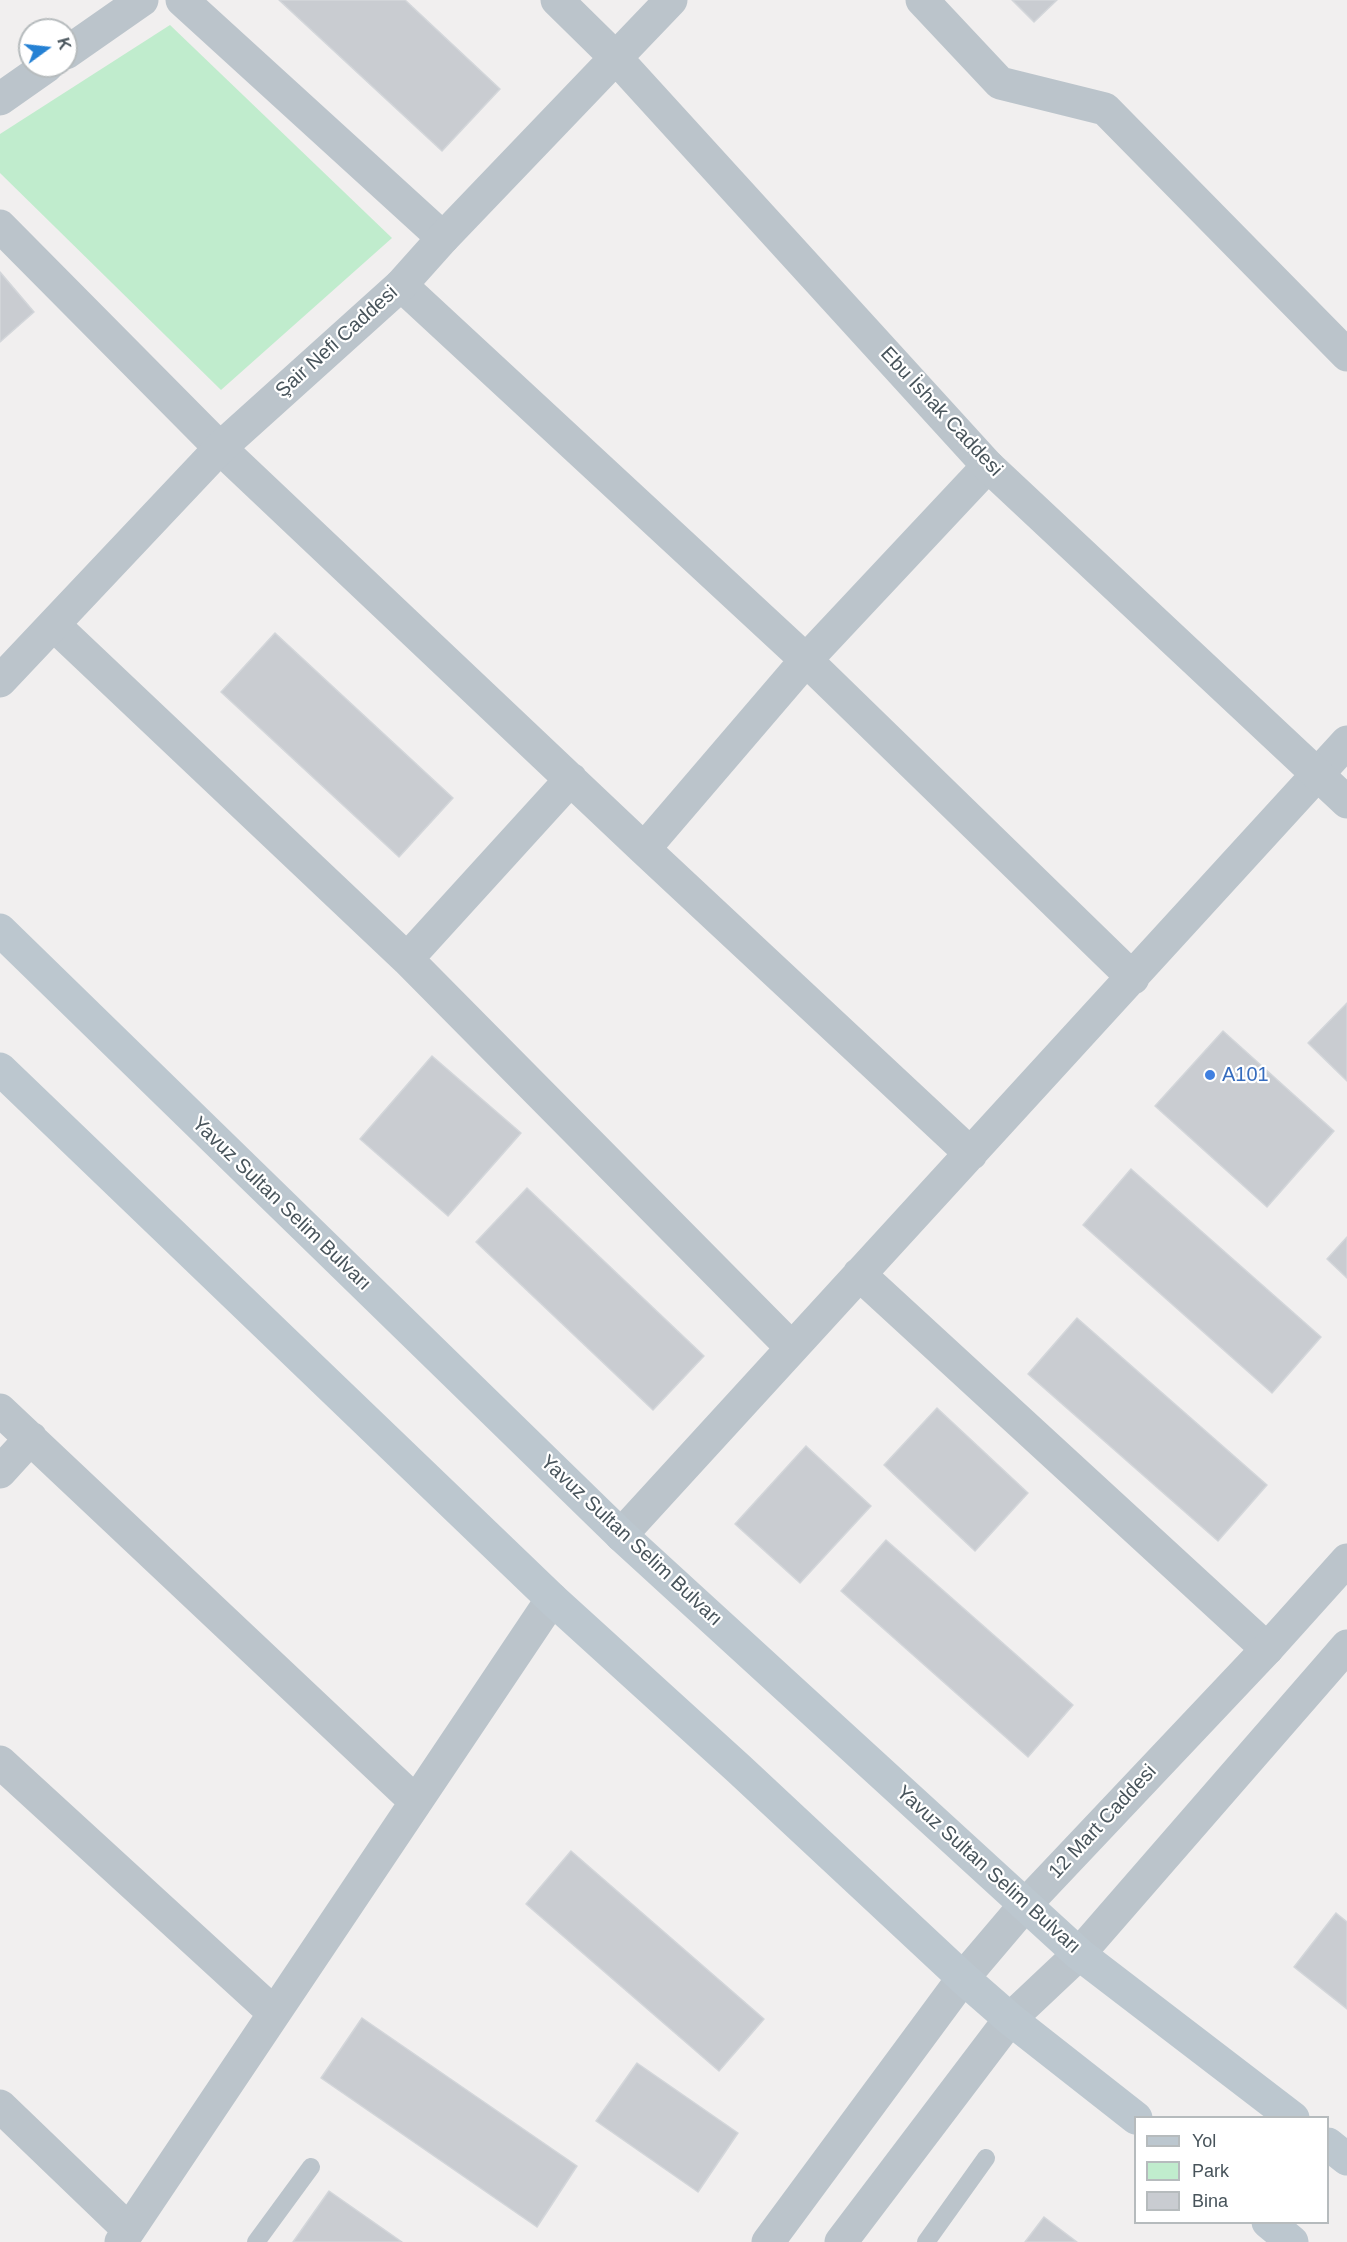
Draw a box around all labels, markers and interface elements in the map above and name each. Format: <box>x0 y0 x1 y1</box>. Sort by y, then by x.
north arrow <box>18 18 78 78</box>
text: K <box>54 36 74 52</box>
street label: Şair Nefi Caddesi <box>271 281 403 403</box>
street label: Ebu İshak Caddesi <box>875 342 1007 482</box>
place label: A101 <box>1222 1063 1269 1087</box>
marker: A101 <box>1203 1068 1217 1082</box>
street label: Yavuz Sultan Selim Bulvarı <box>186 1112 376 1296</box>
street label: Yavuz Sultan Selim Bulvarı <box>535 1450 727 1632</box>
street label: 12 Mart Caddesi <box>1044 1760 1162 1884</box>
street label: Yavuz Sultan Selim Bulvarı <box>891 1781 1085 1959</box>
legend <box>1134 2116 1329 2224</box>
text: Yol <box>1192 2131 1216 2151</box>
text: Park <box>1192 2161 1229 2181</box>
text: Bina <box>1192 2191 1228 2211</box>

